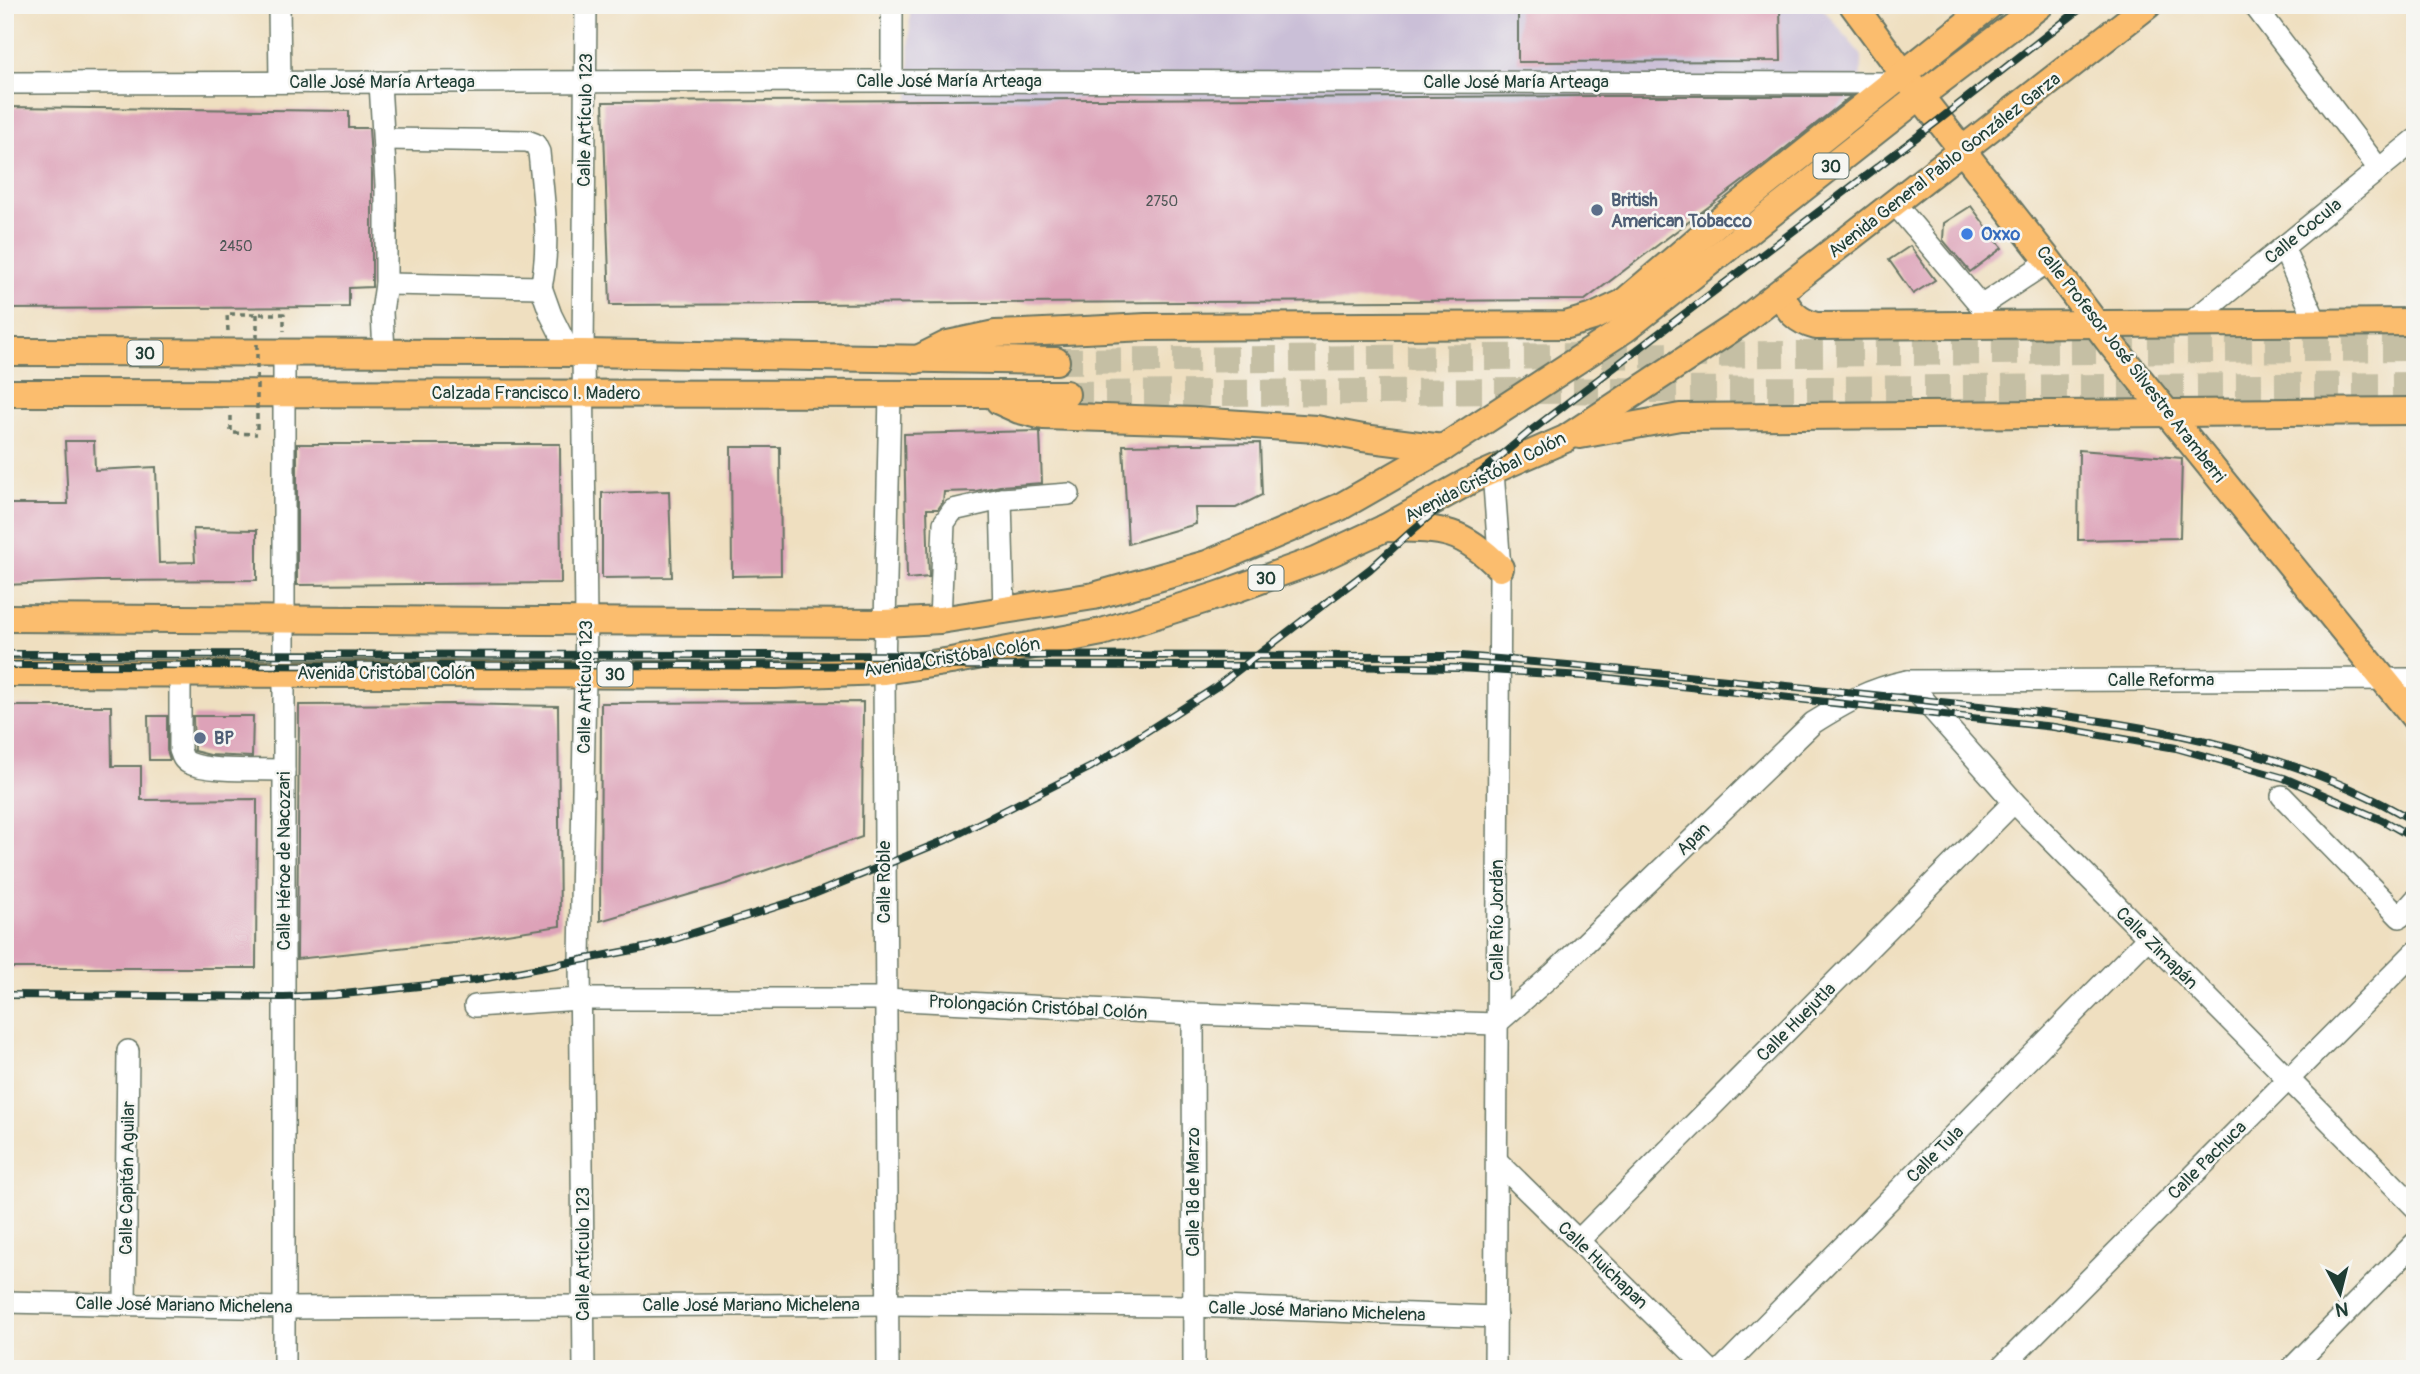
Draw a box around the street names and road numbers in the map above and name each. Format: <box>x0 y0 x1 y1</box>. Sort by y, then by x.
street label: Calle Artículo 123 <box>573 53 598 187</box>
street label: Avenida General Pablo González Garza <box>1823 67 2065 263</box>
street label: Calle José María Arteaga <box>856 70 1042 93</box>
street label: Calle José María Arteaga <box>289 71 475 94</box>
street label: Calle José María Arteaga <box>1423 71 1609 94</box>
road number: 30 <box>1814 154 1848 178</box>
street label: Calle Cocula <box>2260 193 2346 269</box>
street label: Calle Profesor José Silvestre Aramberri <box>2031 241 2230 487</box>
road number: 30 <box>128 340 162 366</box>
street label: Calzada Francisco I. Madero <box>432 382 641 405</box>
street label: Avenida Cristóbal Colón <box>1401 427 1570 528</box>
road number: 30 <box>1248 566 1284 590</box>
street label: Calle Artículo 123 <box>573 620 598 754</box>
street label: Avenida Cristóbal Colón <box>862 632 1042 683</box>
street label: Avenida Cristóbal Colón <box>297 662 475 685</box>
road number: 30 <box>598 662 632 687</box>
street label: Calle Reforma <box>2108 669 2214 692</box>
street label: Calle Héroe de Nacozari <box>273 772 296 950</box>
street label: Apan <box>1672 818 1715 861</box>
street label: Calle Roble <box>873 840 896 923</box>
street label: Calle Río Jordán <box>1486 859 1509 981</box>
street label: Calle Zimapán <box>2111 902 2203 994</box>
street label: Calle Huejutla <box>1752 978 1841 1067</box>
street label: Prolongación Cristóbal Colón <box>928 990 1148 1025</box>
street label: Calle Capitán Aguilar <box>115 1100 140 1255</box>
street label: Calle Pachuca <box>2163 1116 2252 1205</box>
street label: Calle Tula <box>1902 1121 1969 1188</box>
street label: Calle 18 de Marzo <box>1182 1127 1205 1257</box>
street label: Calle Artículo 123 <box>572 1187 595 1321</box>
street label: Calle Huichapan <box>1553 1216 1653 1314</box>
street label: Calle José Mariano Michelena <box>75 1292 293 1319</box>
street label: Calle José Mariano Michelena <box>642 1294 860 1317</box>
street label: Calle José Mariano Michelena <box>1208 1296 1426 1327</box>

